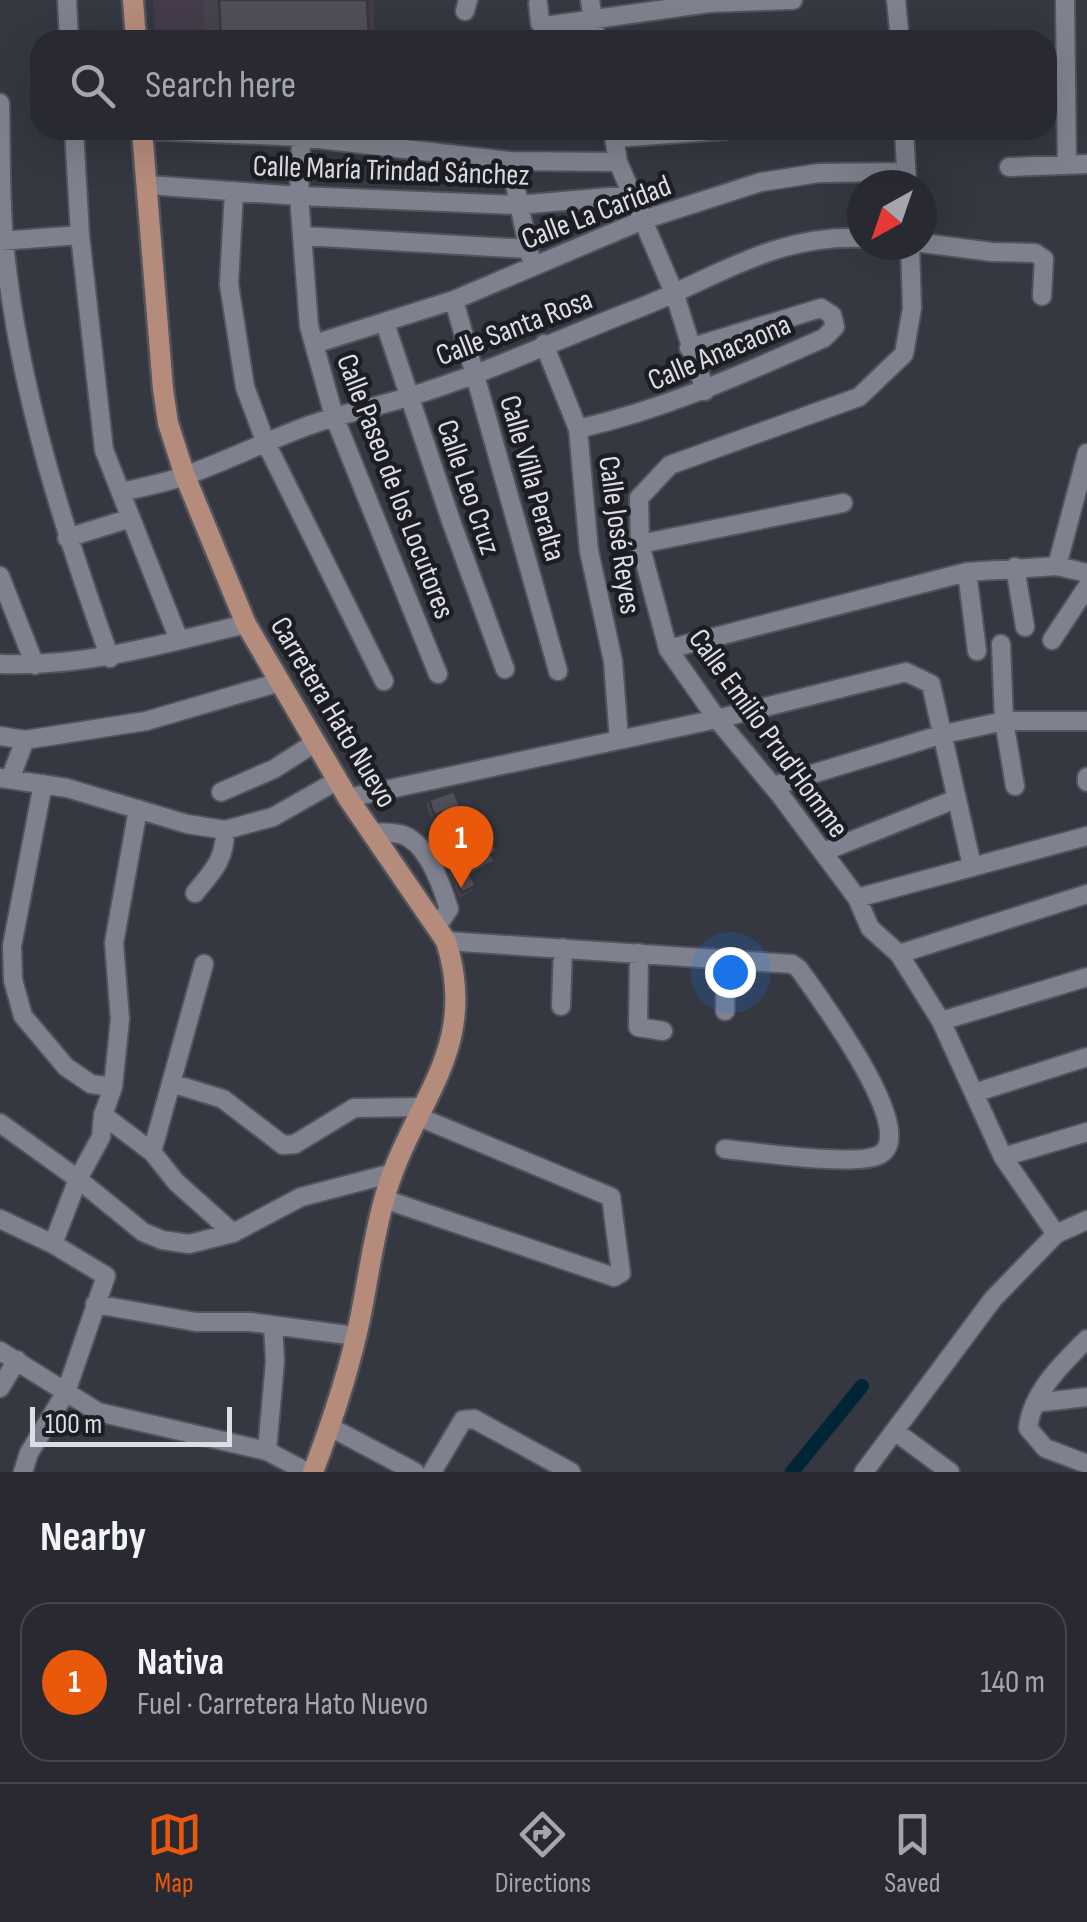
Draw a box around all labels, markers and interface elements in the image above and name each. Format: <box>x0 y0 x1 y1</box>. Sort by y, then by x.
search box <box>30 30 1057 140</box>
icon: search <box>65 58 120 113</box>
text: Search here <box>145 63 296 108</box>
street label: Calle María Trindad Sánchez <box>252 148 530 194</box>
street label: Calle La Caridad <box>516 168 676 258</box>
north arrow <box>847 170 937 260</box>
street label: Calle Santa Rosa <box>431 282 598 374</box>
street label: Calle Anacaona <box>643 307 796 399</box>
street label: Calle Paseo de los Locutores <box>328 349 462 624</box>
street label: Calle Villa Peralta <box>491 391 573 565</box>
street label: Calle Leo Cruz <box>428 415 508 560</box>
street label: Calle José Reyes <box>590 454 648 617</box>
street label: Carretera Hato Nuevo <box>262 611 404 814</box>
street label: Calle Emilio Prud'Homme <box>680 622 856 845</box>
pin: 1 <box>428 806 494 888</box>
your location <box>705 947 756 998</box>
scale bar <box>30 1402 232 1446</box>
text: 100 m <box>45 1408 102 1441</box>
text: Nearby <box>40 1512 146 1563</box>
text: Nativa <box>137 1640 224 1685</box>
text: 1 <box>68 1663 81 1702</box>
text: 140 m <box>981 1663 1045 1702</box>
text: Fuel · Carretera Hato Nuevo <box>137 1685 428 1724</box>
tab: Map <box>147 1807 202 1900</box>
tab: Directions <box>495 1807 591 1900</box>
tab: Saved <box>884 1807 940 1900</box>

